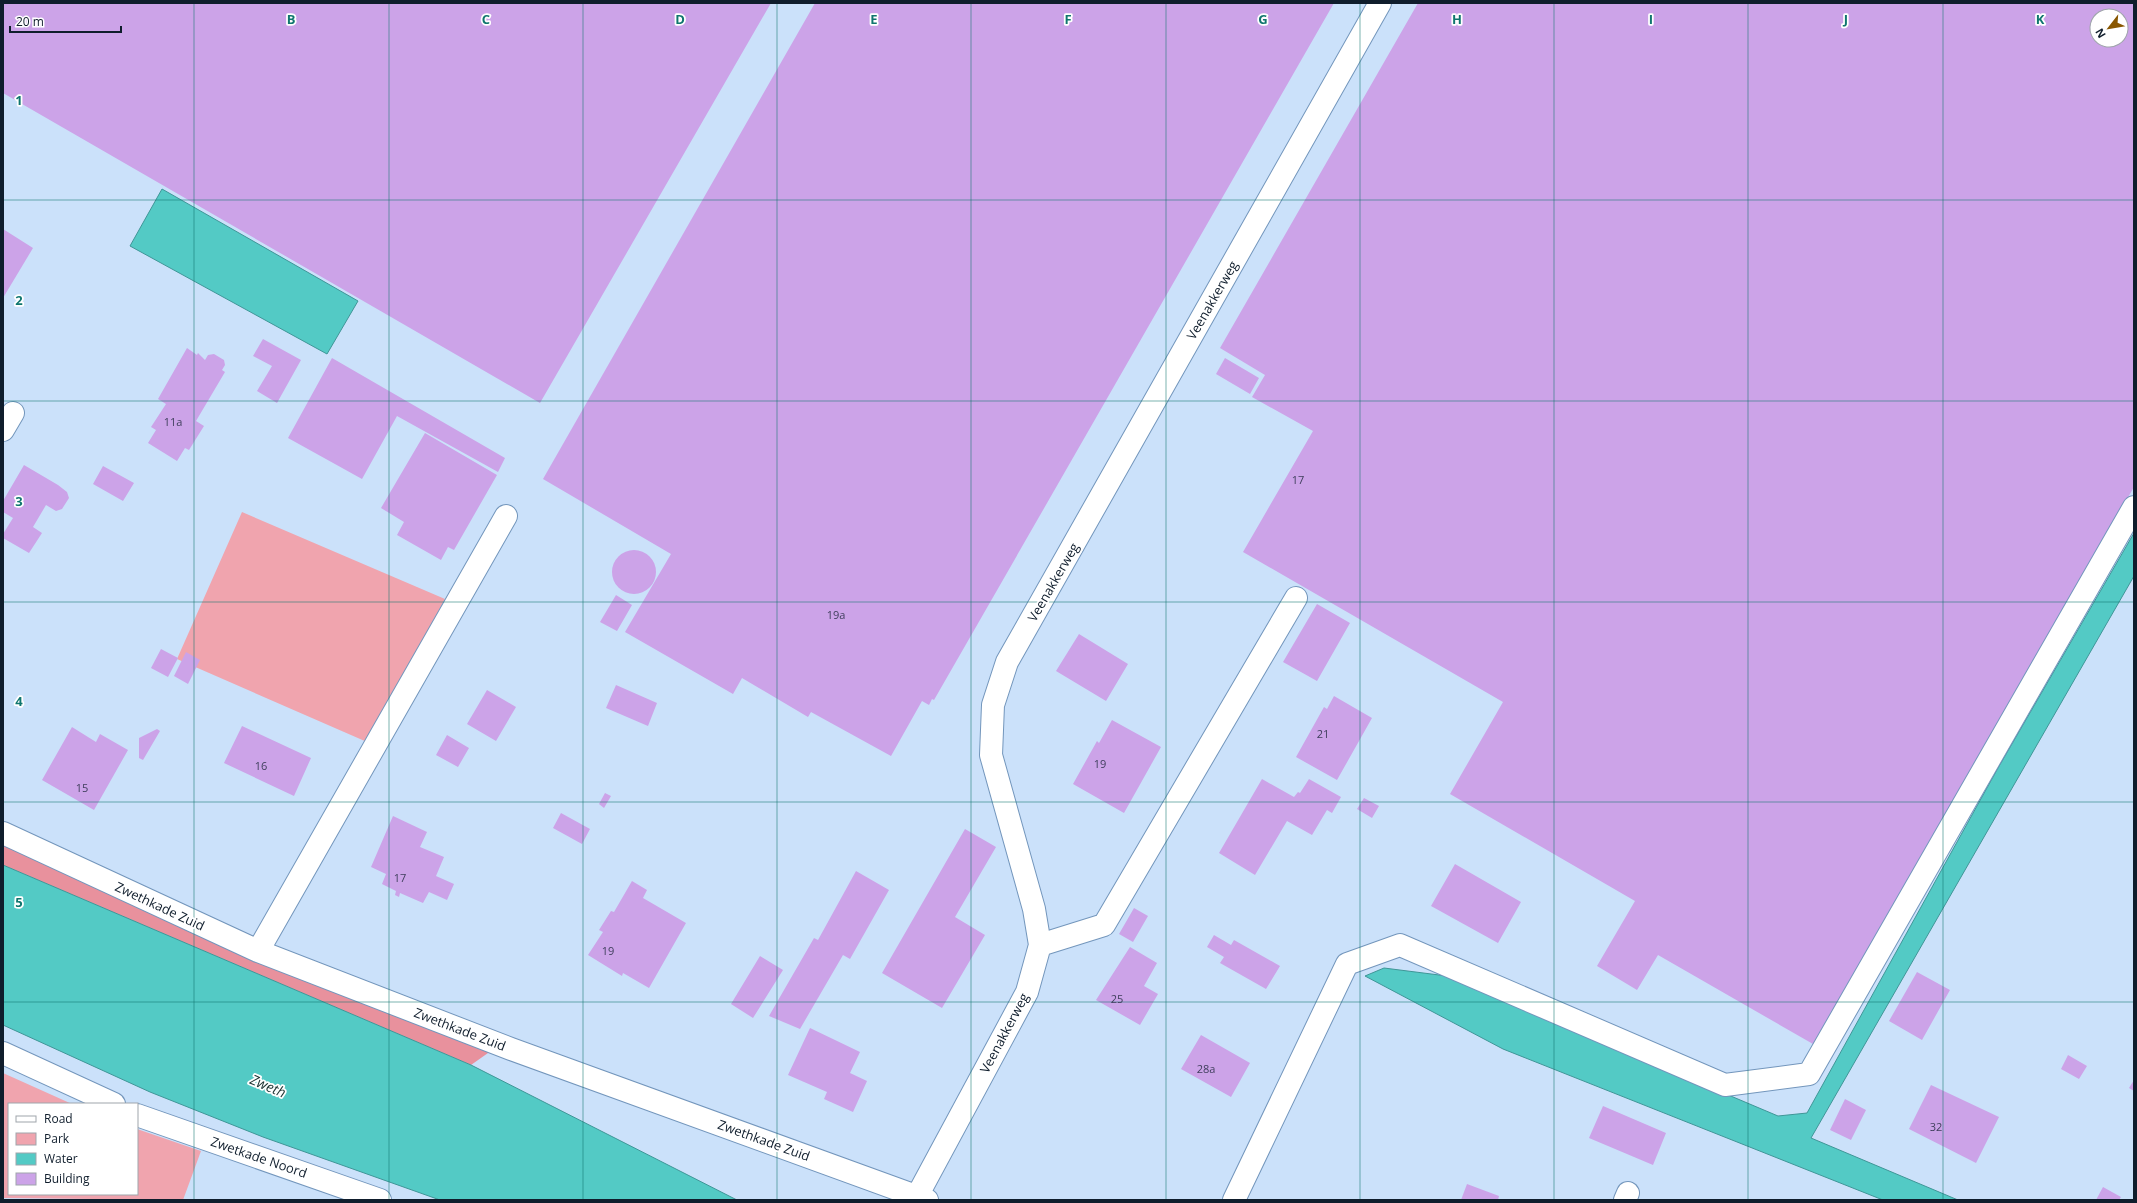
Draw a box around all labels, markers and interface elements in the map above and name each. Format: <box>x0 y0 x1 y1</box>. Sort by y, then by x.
scale bar <box>10 8 121 34</box>
north arrow <box>2089 8 2129 48</box>
text: B <box>287 10 296 28</box>
text: C <box>482 10 490 28</box>
text: D <box>675 10 685 28</box>
text: E <box>870 10 878 28</box>
text: F <box>1064 10 1072 28</box>
text: G <box>1258 10 1268 28</box>
text: H <box>1452 10 1462 28</box>
text: I <box>1649 10 1653 28</box>
text: J <box>1843 10 1848 28</box>
text: K <box>2036 10 2045 28</box>
text: 20 m <box>16 13 44 30</box>
text: N <box>2091 26 2109 41</box>
text: 1 <box>15 91 23 109</box>
street label: Veenakkerweg <box>1182 257 1242 343</box>
text: 2 <box>15 291 23 309</box>
house number: 11a <box>164 414 182 429</box>
house number: 17 <box>1292 472 1304 487</box>
text: 3 <box>15 492 23 510</box>
street label: Veenakkerweg <box>1023 539 1083 625</box>
house number: 19a <box>827 607 845 622</box>
text: 4 <box>15 692 23 710</box>
house number: 21 <box>1317 726 1329 741</box>
house number: 19 <box>1094 756 1106 771</box>
house number: 16 <box>255 758 267 773</box>
house number: 15 <box>76 780 88 795</box>
house number: 17 <box>394 870 406 885</box>
street label: Zwethkade Zuid <box>112 877 208 935</box>
text: 5 <box>15 893 23 911</box>
house number: 19 <box>602 943 614 958</box>
street label: Veenakkerweg <box>975 990 1033 1076</box>
house number: 25 <box>1111 991 1123 1006</box>
street label: Zwethkade Zuid <box>412 1003 508 1055</box>
house number: 28a <box>1197 1061 1215 1076</box>
water label: Zweth <box>246 1069 289 1102</box>
legend <box>8 1103 138 1195</box>
text: Road <box>44 1110 73 1127</box>
street label: Zwethkade Zuid <box>715 1115 813 1165</box>
house number: 32 <box>1930 1119 1942 1134</box>
text: Park <box>44 1130 70 1147</box>
street label: Zwetkade Noord <box>208 1132 310 1182</box>
text: Water <box>44 1150 78 1167</box>
text: Building <box>44 1170 90 1187</box>

